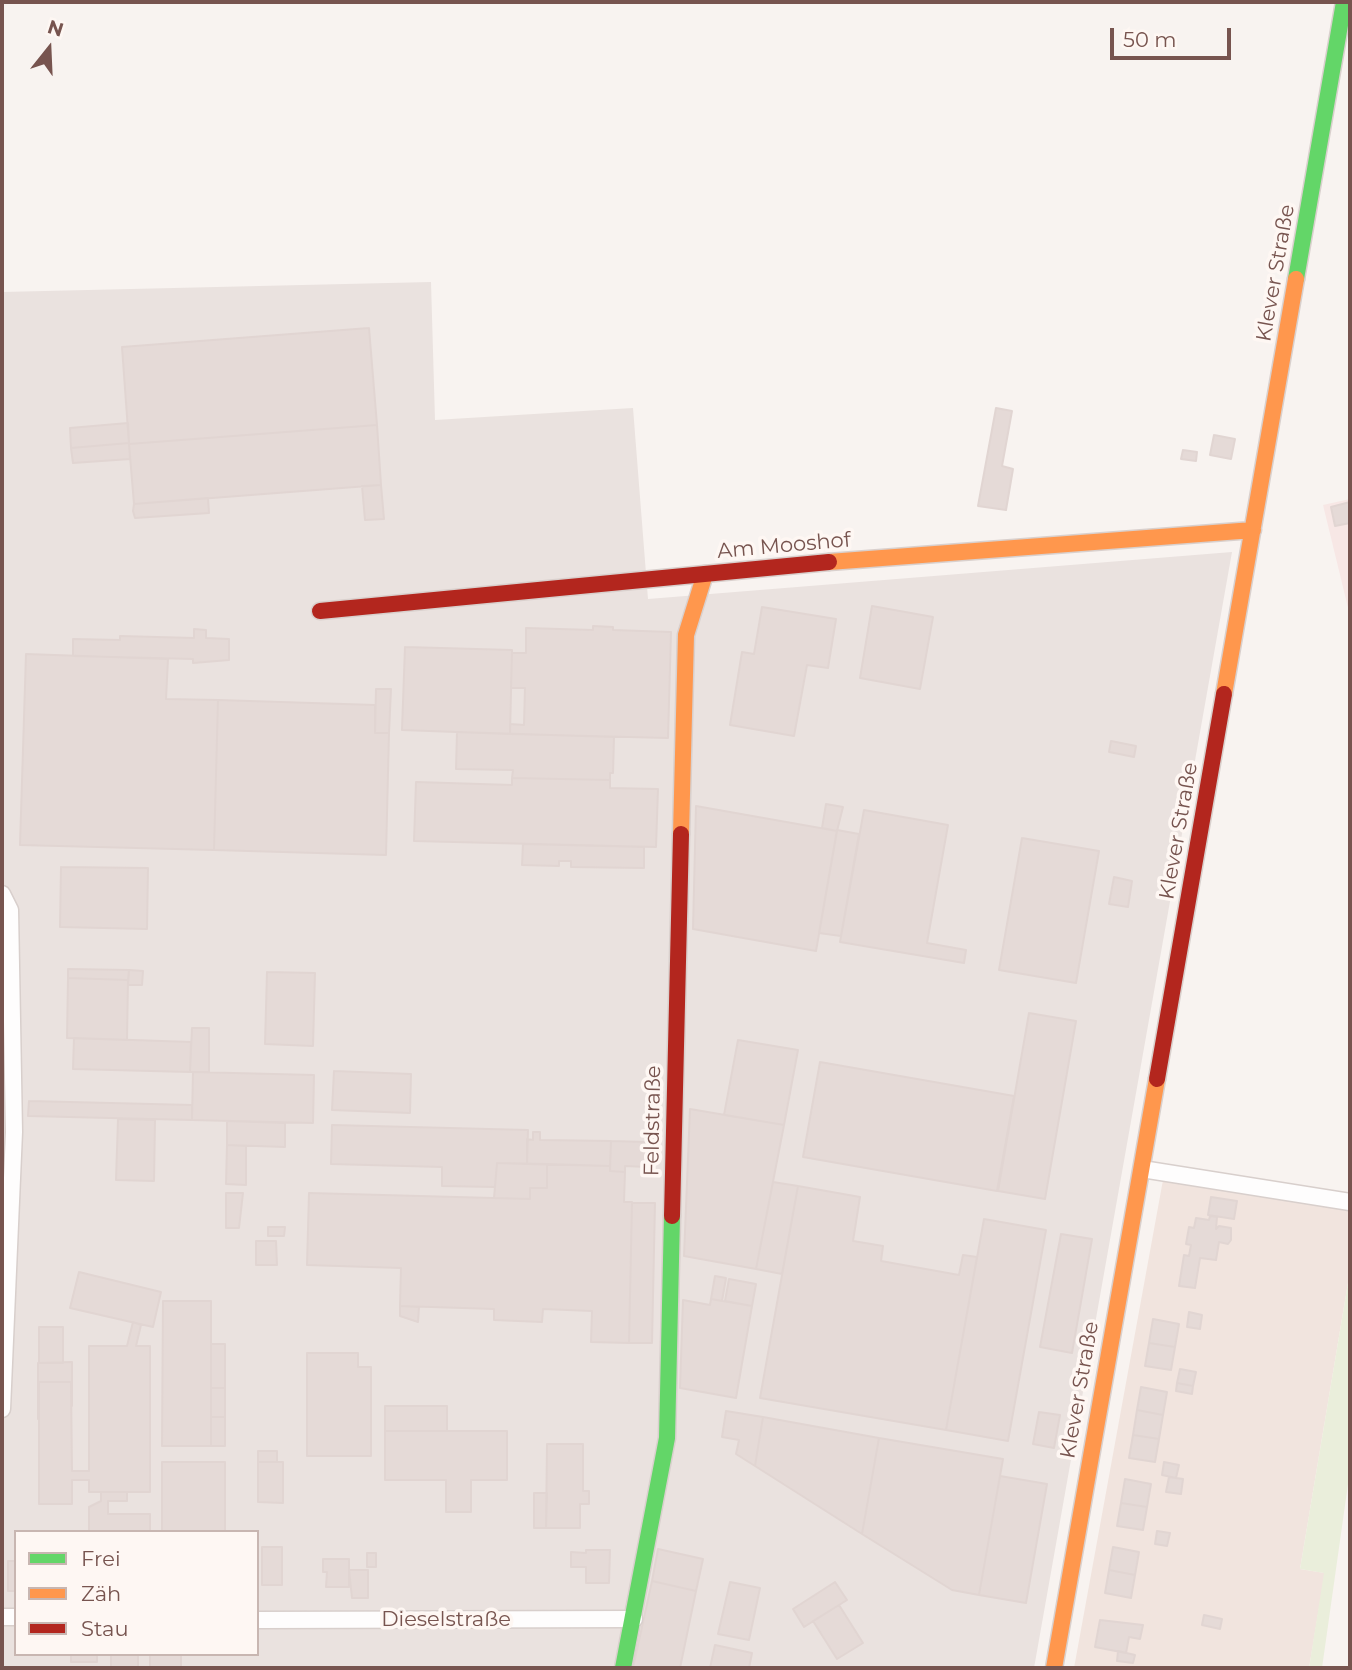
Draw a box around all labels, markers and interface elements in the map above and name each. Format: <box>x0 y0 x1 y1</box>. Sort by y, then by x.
north arrow <box>14 14 84 84</box>
scale bar <box>1114 14 1235 58</box>
text: N <box>45 15 66 42</box>
text: 50 m <box>1123 27 1177 52</box>
street label: Klever Straße <box>1252 202 1300 344</box>
street label: Am Mooshof <box>716 528 852 564</box>
street label: Klever Straße <box>1155 760 1203 902</box>
street label: Feldstraße <box>639 1065 667 1177</box>
street label: Klever Straße <box>1056 1319 1104 1461</box>
legend <box>14 1530 259 1656</box>
text: Frei <box>81 1546 121 1571</box>
text: Zäh <box>81 1581 121 1606</box>
street label: Dieselstraße <box>381 1607 511 1633</box>
text: Stau <box>81 1616 129 1641</box>

